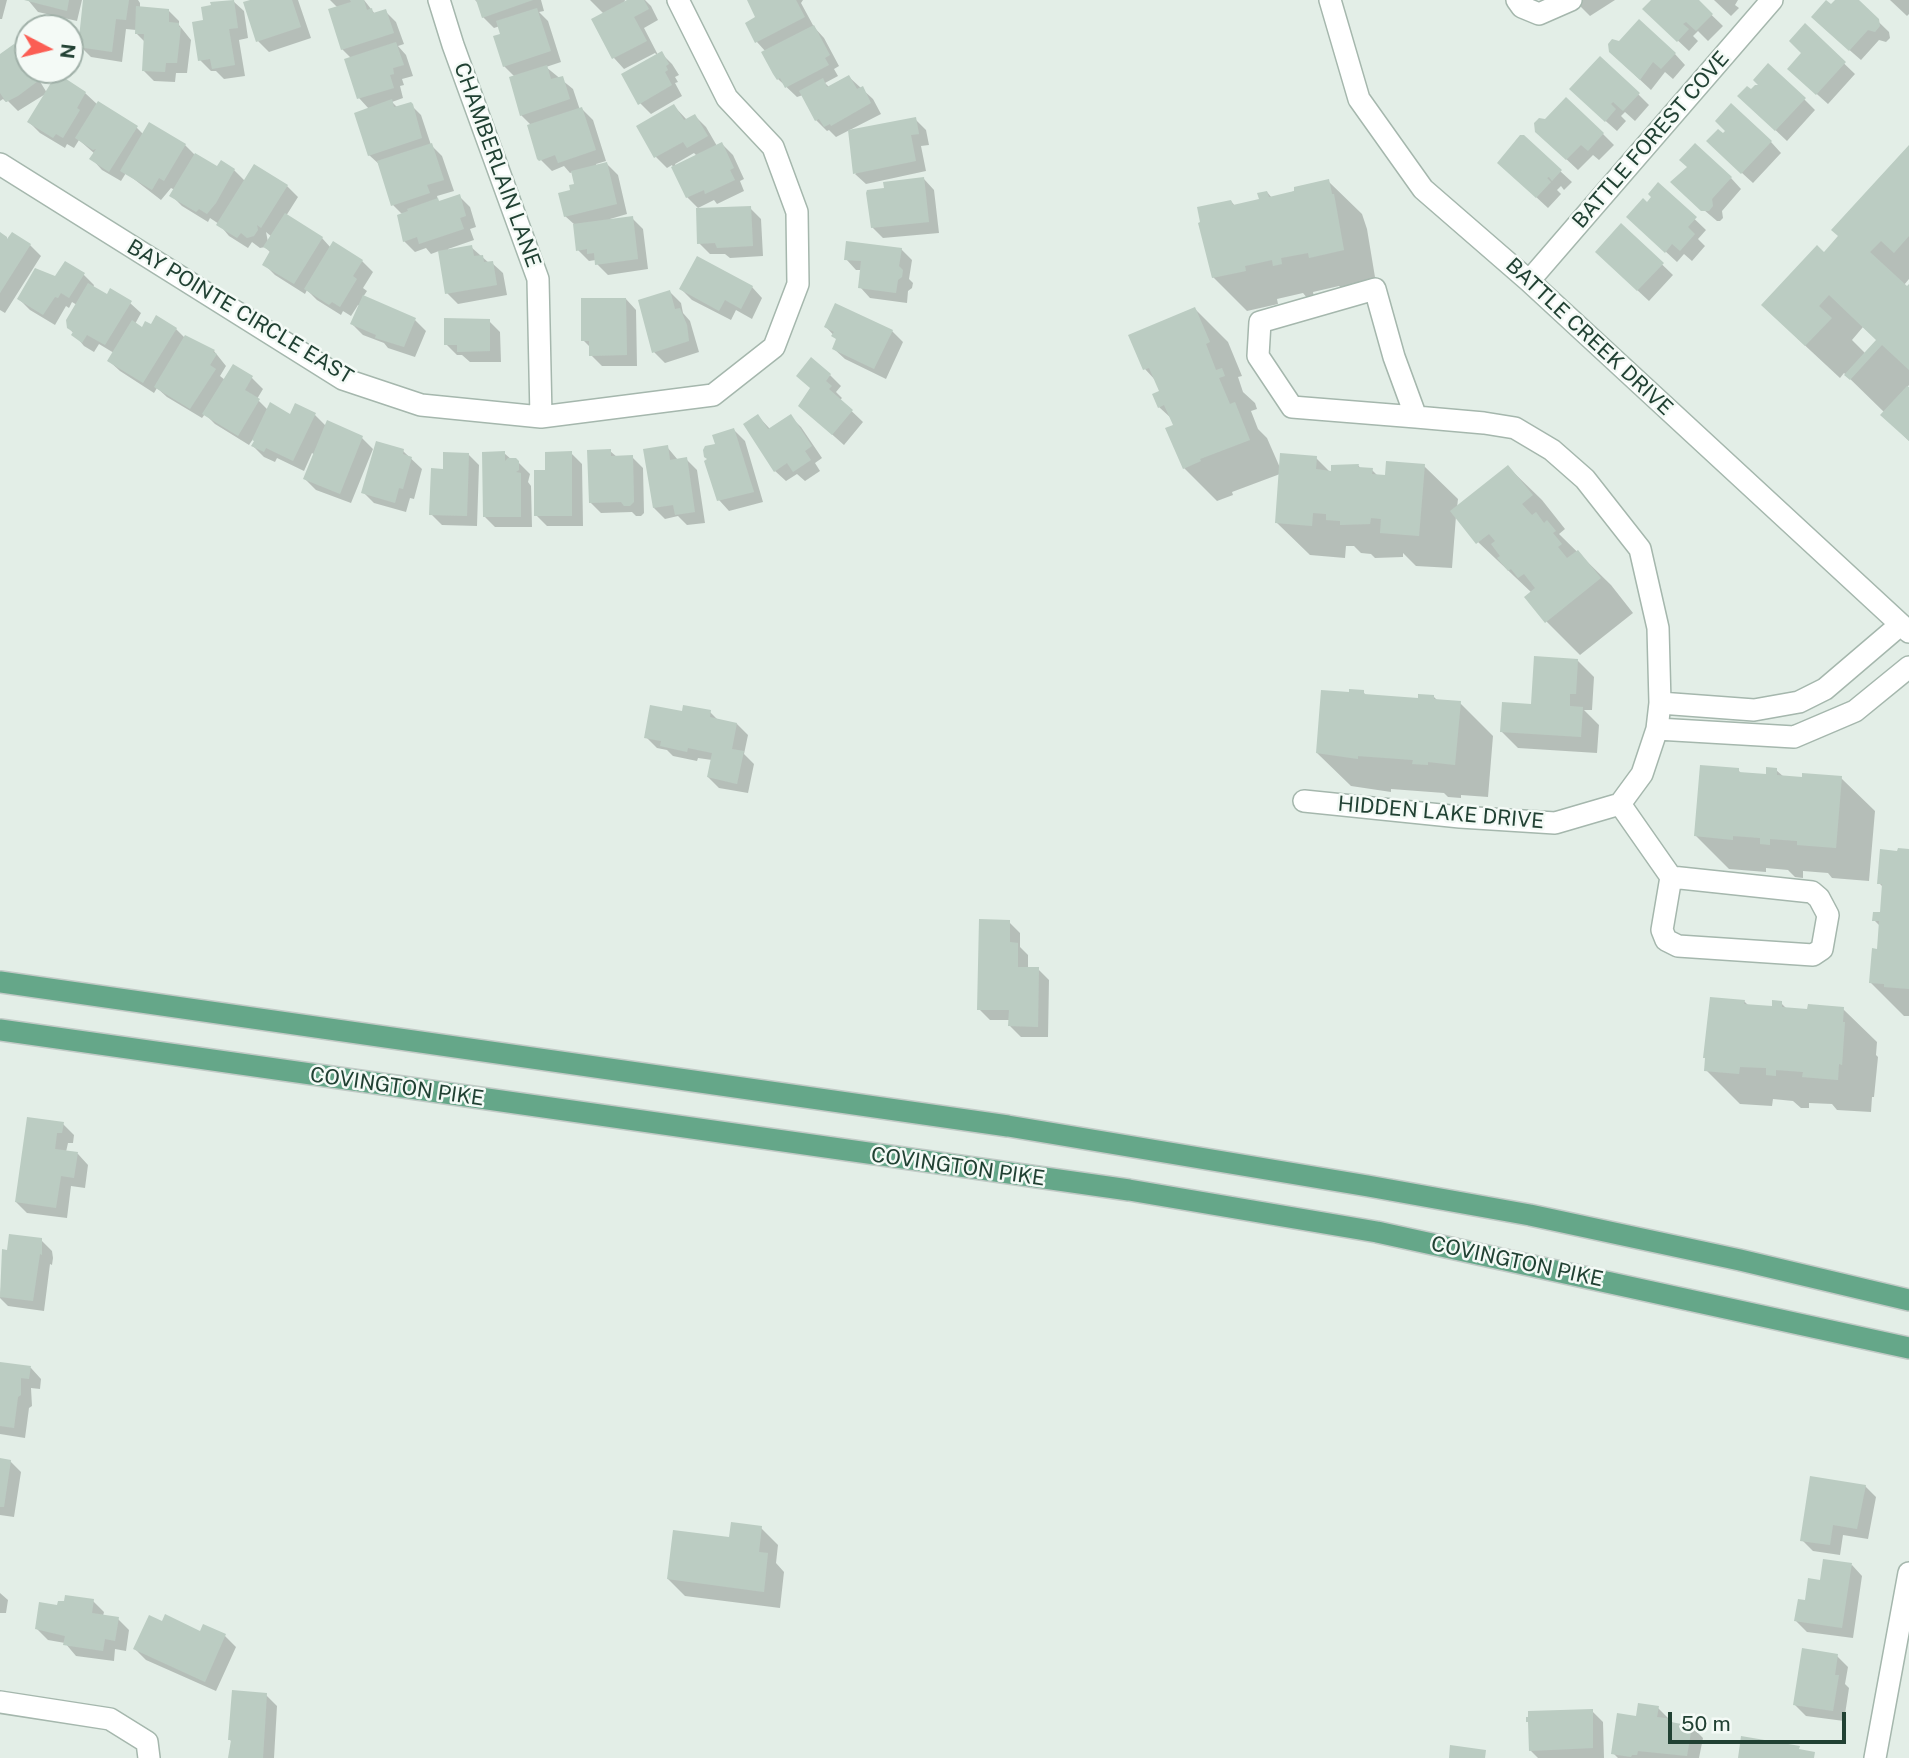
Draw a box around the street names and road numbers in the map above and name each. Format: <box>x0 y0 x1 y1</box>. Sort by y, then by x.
street label: BATTLE FOREST COVE <box>1567 46 1735 234</box>
street label: CHAMBERLAIN LANE <box>448 59 546 271</box>
street label: BAY POINTE CIRCLE EAST <box>122 234 358 390</box>
street label: BATTLE CREEK DRIVE <box>1500 253 1678 421</box>
street label: HIDDEN LAKE DRIVE <box>1337 791 1545 835</box>
street label: COVINGTON PIKE <box>308 1062 486 1112</box>
street label: COVINGTON PIKE <box>869 1142 1047 1192</box>
street label: COVINGTON PIKE <box>1429 1231 1605 1293</box>

